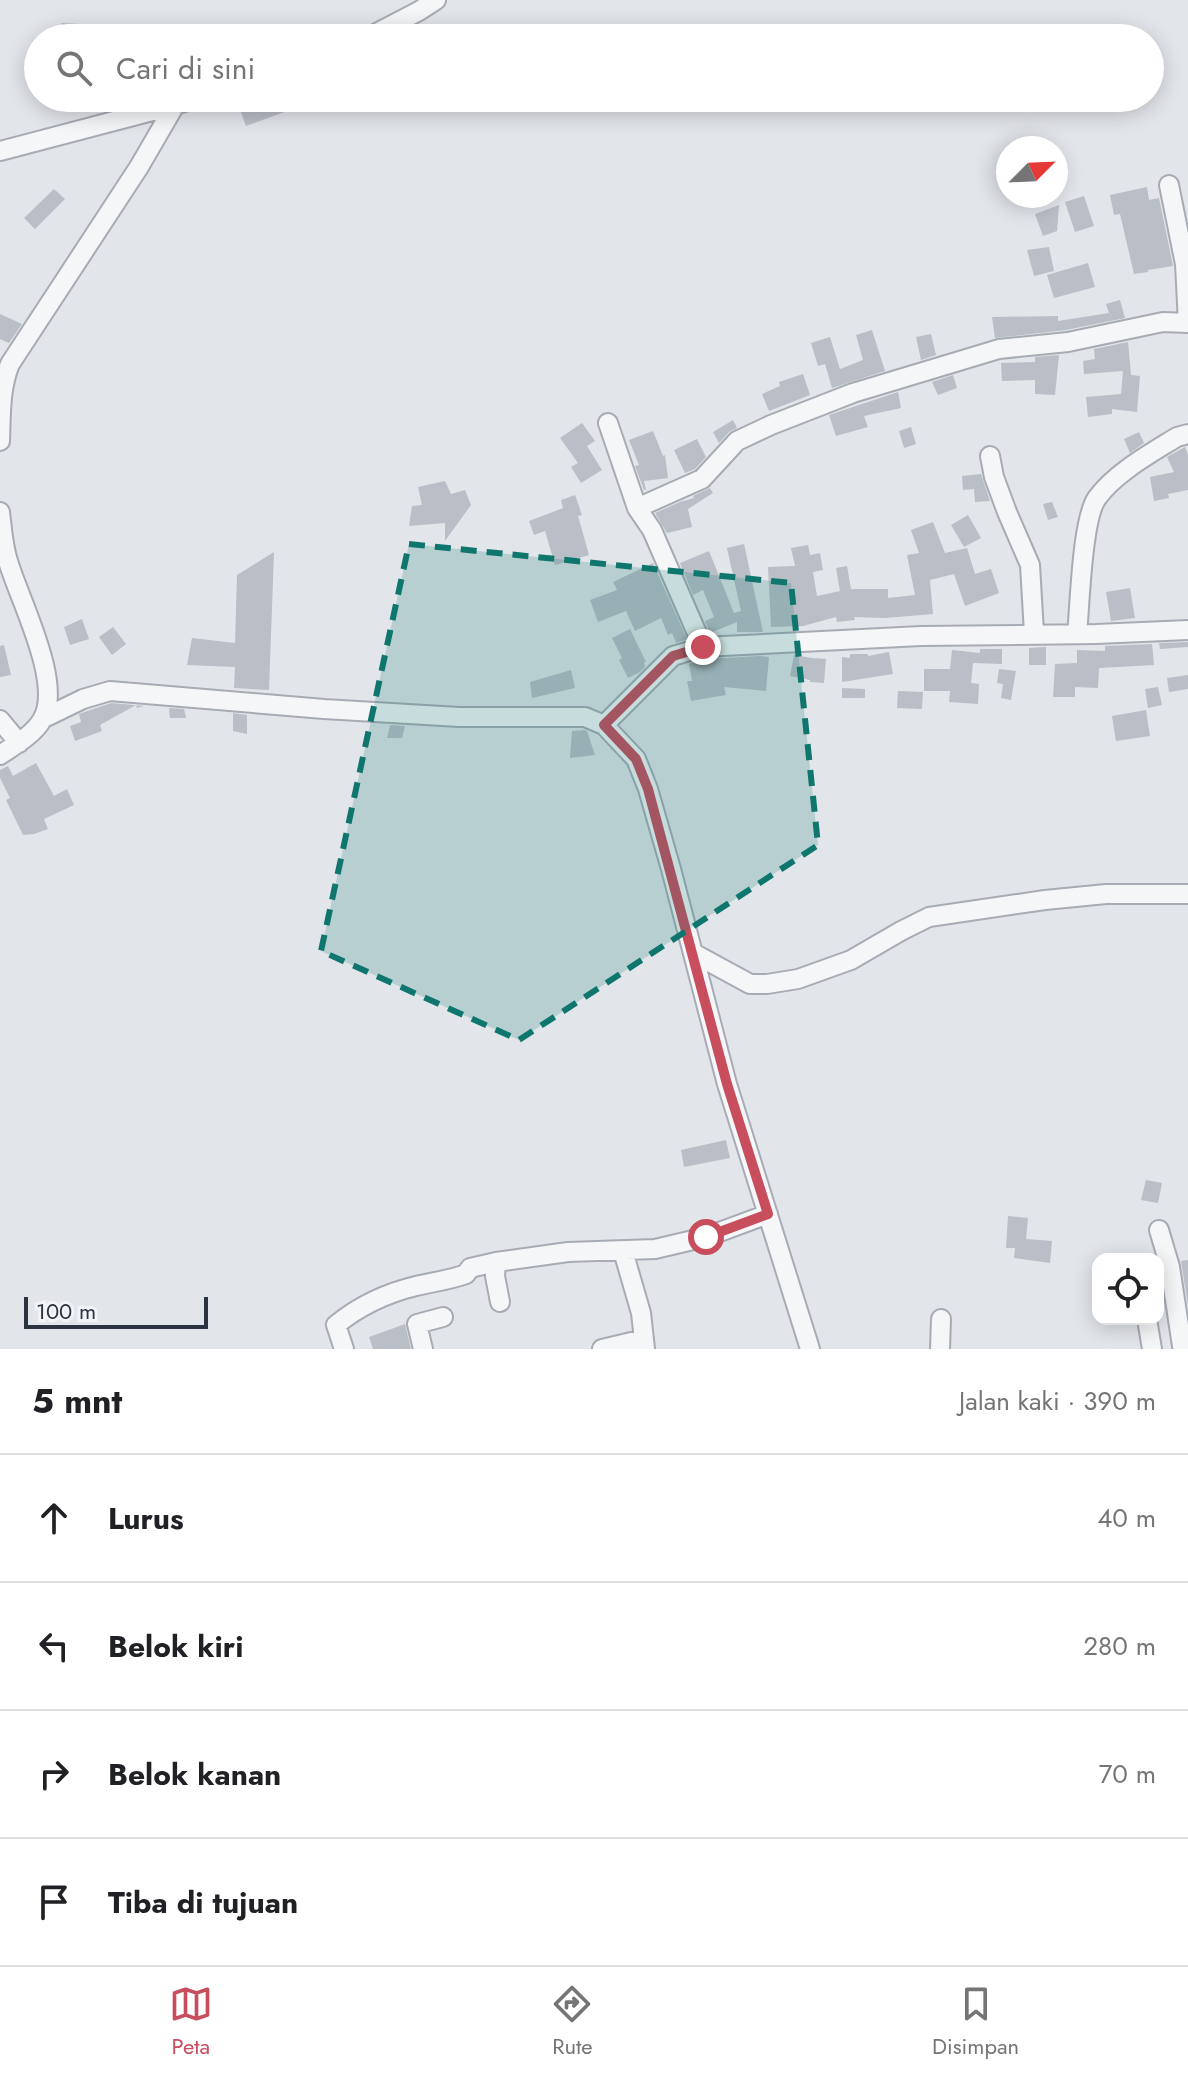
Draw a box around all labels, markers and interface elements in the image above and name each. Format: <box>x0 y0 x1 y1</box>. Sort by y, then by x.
search box <box>24 24 1164 112</box>
icon: search <box>52 46 96 90</box>
text: Cari di sini <box>116 47 255 90</box>
north arrow <box>996 136 1068 208</box>
route end <box>685 629 721 665</box>
route start <box>688 1219 724 1255</box>
map controls <box>1092 1253 1164 1325</box>
button: locate <box>1092 1253 1164 1325</box>
scale bar <box>24 1293 208 1329</box>
text: 100 m <box>36 1295 96 1327</box>
text: 5 mnt <box>32 1377 122 1426</box>
text: Jalan kaki · 390 m <box>959 1382 1156 1420</box>
icon: ahead <box>32 1496 76 1540</box>
text: Lurus <box>108 1497 184 1540</box>
text: 40 m <box>1097 1499 1156 1537</box>
icon: left <box>32 1624 76 1668</box>
text: Belok kiri <box>108 1625 243 1668</box>
text: 280 m <box>1083 1627 1156 1665</box>
icon: right <box>32 1752 76 1796</box>
text: Belok kanan <box>108 1753 281 1796</box>
text: 70 m <box>1099 1755 1156 1793</box>
icon: arrive <box>32 1880 76 1924</box>
text: Tiba di tujuan <box>108 1881 298 1924</box>
tab: Peta <box>169 1982 213 2062</box>
tab: Rute <box>550 1982 594 2062</box>
tab: Disimpan <box>932 1982 1019 2062</box>

